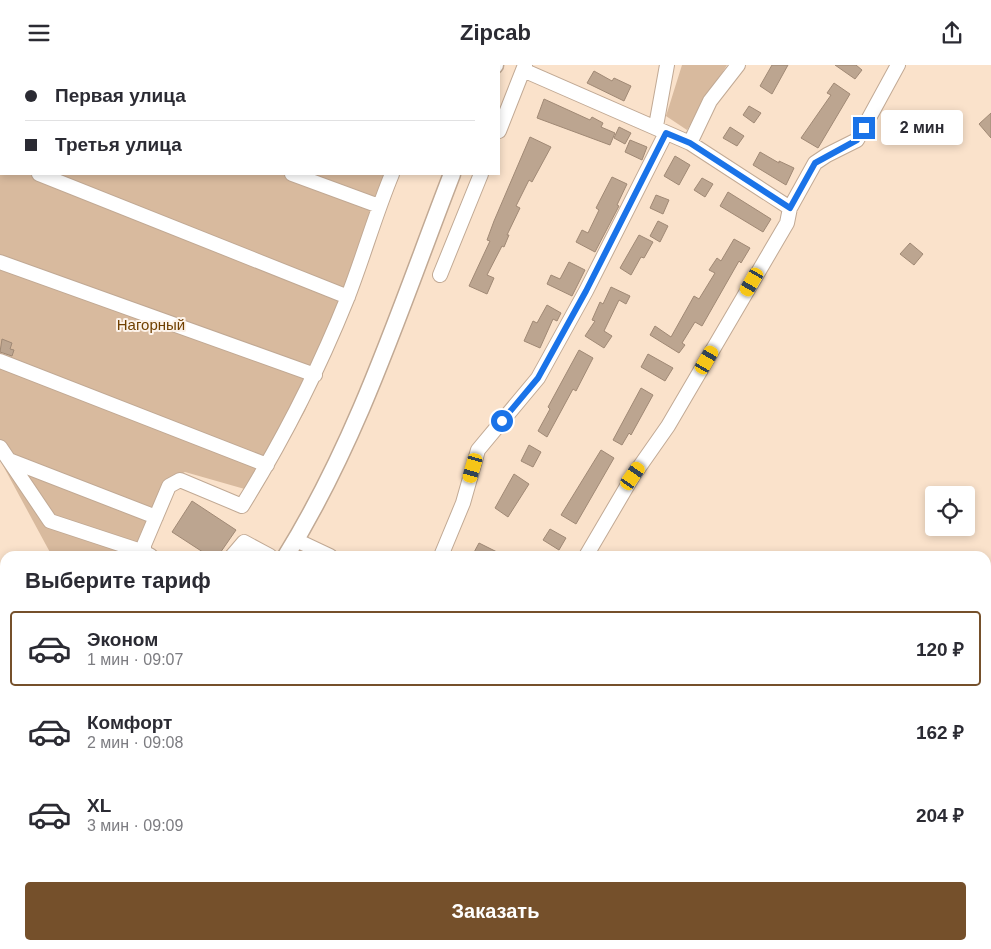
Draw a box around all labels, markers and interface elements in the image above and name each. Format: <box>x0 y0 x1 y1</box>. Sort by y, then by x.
icon: menu <box>25 19 53 47</box>
icon: share <box>938 19 966 47</box>
text: Zipcab <box>460 20 531 45</box>
text: Первая улица <box>55 85 186 106</box>
callout: 2 мин <box>882 111 964 145</box>
route end <box>853 117 875 139</box>
text: 2 мин <box>900 119 944 136</box>
text: Третья улица <box>55 134 182 155</box>
car <box>738 265 765 299</box>
park label: Нагорный <box>117 316 185 333</box>
car <box>693 343 720 377</box>
route start <box>491 410 513 432</box>
car <box>461 452 484 484</box>
car <box>618 459 647 493</box>
map controls <box>925 486 975 536</box>
button: locate <box>925 486 975 536</box>
text: Выберите тариф <box>25 568 211 593</box>
icon: car <box>27 626 72 671</box>
text: Эконом <box>87 629 158 650</box>
text: 120 ₽ <box>916 639 964 660</box>
text: 1 мин · 09:07 <box>87 651 183 668</box>
icon: car <box>27 709 72 754</box>
text: Комфорт <box>87 712 172 733</box>
text: 162 ₽ <box>916 722 964 743</box>
text: 2 мин · 09:08 <box>87 734 183 751</box>
icon: car <box>27 792 72 837</box>
text: XL <box>87 795 111 816</box>
text: 204 ₽ <box>916 805 964 826</box>
text: 3 мин · 09:09 <box>87 817 183 834</box>
button: Заказать <box>25 882 966 940</box>

